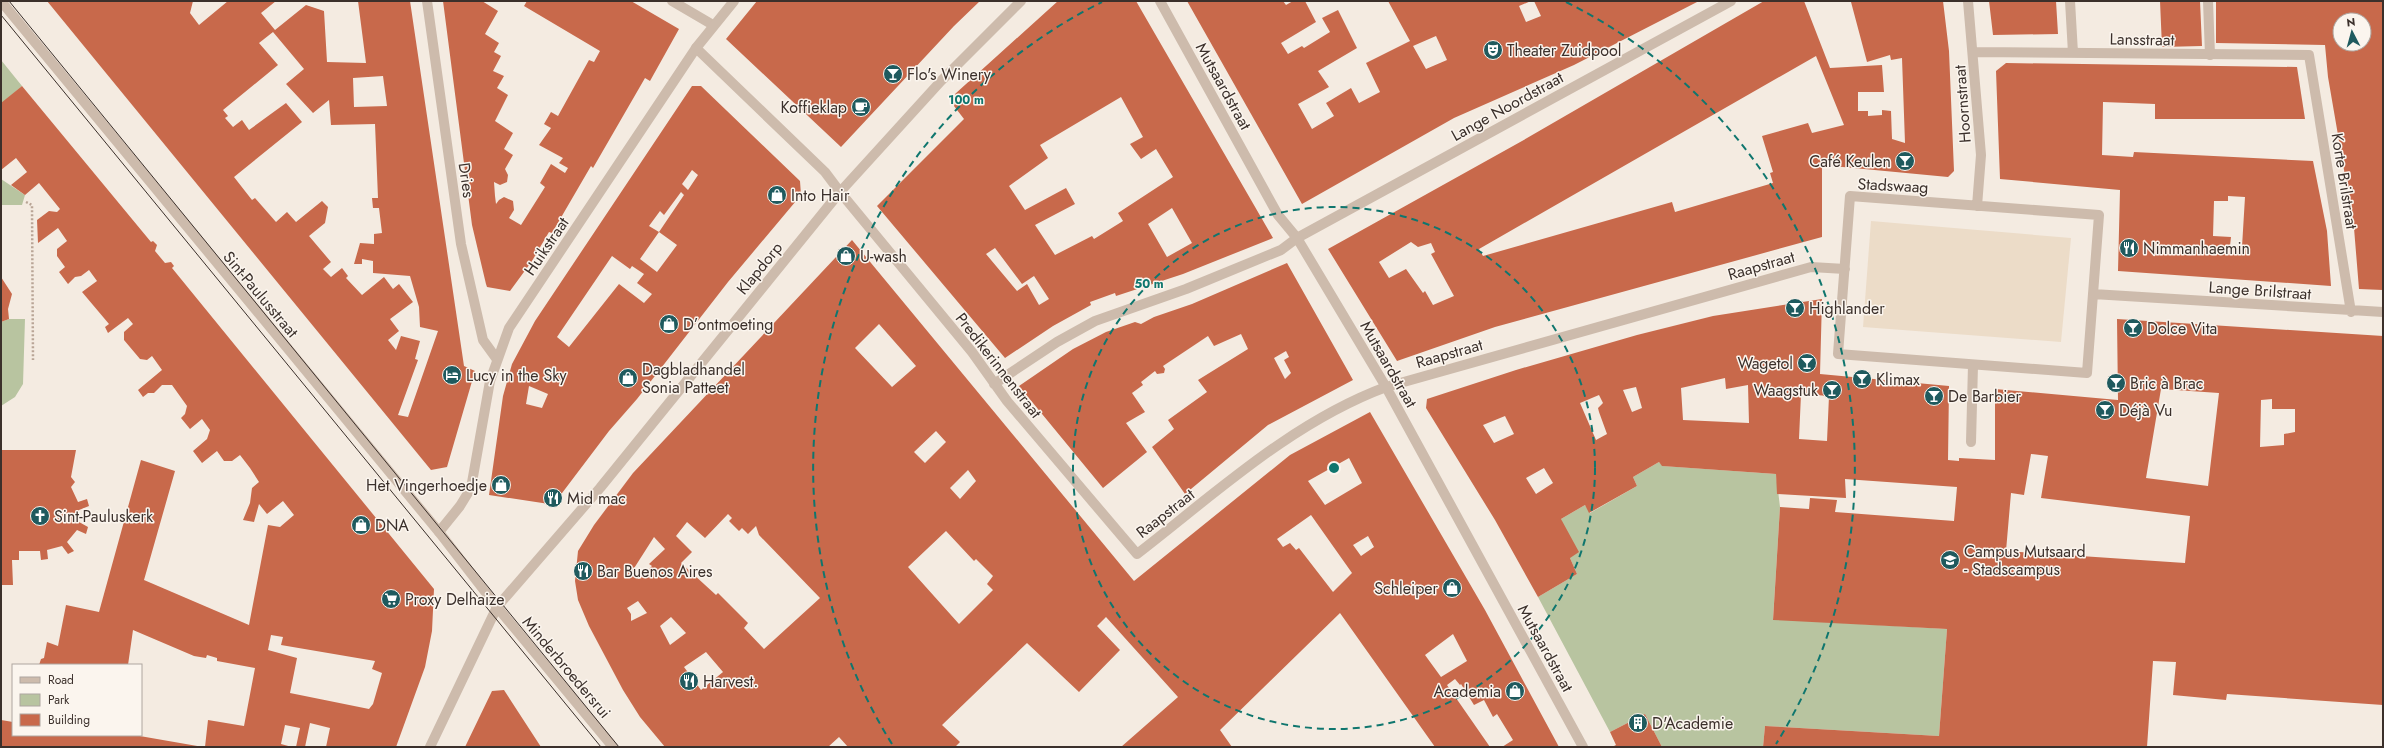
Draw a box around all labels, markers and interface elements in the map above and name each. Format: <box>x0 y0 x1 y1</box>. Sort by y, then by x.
north arrow <box>2332 12 2372 52</box>
text: N <box>2346 14 2356 30</box>
street label: Lansstraat <box>2109 27 2175 52</box>
street label: Mutsaardstraat <box>1190 38 1257 134</box>
theatre icon: Theater Zuidpool <box>1482 39 1504 61</box>
place label: Theater Zuidpool <box>1507 39 1621 62</box>
bar icon: Flo's Winery <box>882 63 904 85</box>
place label: Flo's Winery <box>907 63 992 86</box>
street label: Hoornstraat <box>1948 64 1977 144</box>
street label: Lange Noordstraat <box>1447 66 1568 147</box>
text: 100 m <box>948 91 984 109</box>
place label: Koffieklap <box>781 96 847 119</box>
cafe icon: Koffieklap <box>850 96 872 118</box>
street label: Korte Brilstraat <box>2326 131 2363 231</box>
place label: Café Keulen <box>1809 150 1891 173</box>
bar icon: Café Keulen <box>1894 150 1916 172</box>
street label: Dries <box>453 161 480 199</box>
street label: Stadswaag <box>1857 172 1929 199</box>
shop icon: Into Hair <box>766 184 788 206</box>
place label: Into Hair <box>791 184 850 207</box>
street label: Huikstraat <box>518 212 575 280</box>
street label: Klapdorp <box>731 237 788 300</box>
restaurant icon: Nimmanhaemin <box>2118 237 2140 259</box>
place label: Nimmanhaemin <box>2143 237 2250 260</box>
shop icon: U-wash <box>835 245 857 267</box>
place label: U-wash <box>860 245 907 268</box>
street label: Raapstraat <box>1725 245 1797 286</box>
street label: Sint-Paulusstraat <box>218 246 304 343</box>
text: 50 m <box>1134 275 1164 293</box>
street label: Lange Brilstraat <box>2208 275 2312 306</box>
bar icon: Highlander <box>1784 297 1806 319</box>
place label: Highlander <box>1809 297 1885 320</box>
street label: Predikerinnenstraat <box>950 308 1047 423</box>
shop icon: D’ontmoeting <box>658 313 680 335</box>
place label: D’ontmoeting <box>683 313 773 336</box>
street label: Mutsaardstraat <box>1354 317 1423 412</box>
bar icon: Dolce Vita <box>2122 317 2144 339</box>
place label: Dolce Vita <box>2147 317 2217 340</box>
street label: Raapstraat <box>1413 333 1485 374</box>
place label: Wagetol <box>1737 352 1793 375</box>
bar icon: Wagetol <box>1796 352 1818 374</box>
place label: Dagbladhandel Sonia Patteet <box>642 358 745 399</box>
hotel icon: Lucy in the Sky <box>441 364 463 386</box>
place label: Lucy in the Sky <box>466 364 567 387</box>
shop icon: Dagbladhandel Sonia Patteet <box>617 367 639 389</box>
bar icon: Klimax <box>1851 368 1873 390</box>
place label: Klimax <box>1876 368 1920 391</box>
bar icon: Bric à Brac <box>2105 372 2127 394</box>
place label: Bric à Brac <box>2130 372 2203 395</box>
place label: Waagstuk <box>1754 379 1819 402</box>
bar icon: Waagstuk <box>1821 379 1843 401</box>
bar icon: De Barbier <box>1923 385 1945 407</box>
place label: De Barbier <box>1948 385 2022 408</box>
bar icon: Déjà Vu <box>2094 399 2116 421</box>
place label: Déjà Vu <box>2119 399 2173 422</box>
centre of rings <box>1327 461 1341 475</box>
place label: Het Vingerhoedje <box>366 474 487 497</box>
shop icon: Het Vingerhoedje <box>490 474 512 496</box>
street label: Raapstraat <box>1131 483 1199 544</box>
restaurant icon: Mid mac <box>542 487 564 509</box>
place label: Mid mac <box>567 487 626 510</box>
church icon: Sint-Pauluskerk <box>29 505 51 527</box>
place label: Sint-Pauluskerk <box>54 505 154 528</box>
shop icon: DNA <box>350 514 372 536</box>
place label: DNA <box>375 514 409 537</box>
place label: Campus Mutsaard - Stadscampus <box>1964 540 2086 581</box>
school or university icon: Campus Mutsaard - Stadscampus <box>1939 549 1961 571</box>
restaurant icon: Bar Buenos Aires <box>572 560 594 582</box>
place label: Bar Buenos Aires <box>597 560 713 583</box>
place label: Schleiper <box>1374 577 1439 600</box>
shop icon: Schleiper <box>1441 577 1463 599</box>
supermarket icon: Proxy Delhaize <box>380 588 402 610</box>
place label: Proxy Delhaize <box>405 588 504 611</box>
street label: Mutsaardstraat <box>1512 600 1579 696</box>
street label: Minderbroedersrui <box>517 611 616 723</box>
legend <box>12 664 142 736</box>
restaurant icon: Harvest. <box>678 670 700 692</box>
place label: Harvest. <box>703 670 758 693</box>
text: Road <box>48 671 74 689</box>
place label: Academia <box>1433 680 1501 703</box>
shop icon: Academia <box>1504 680 1526 702</box>
text: Park <box>48 691 70 709</box>
text: Building <box>48 711 90 729</box>
building icon: D'Academie <box>1627 712 1649 734</box>
place label: D'Academie <box>1652 712 1733 735</box>

